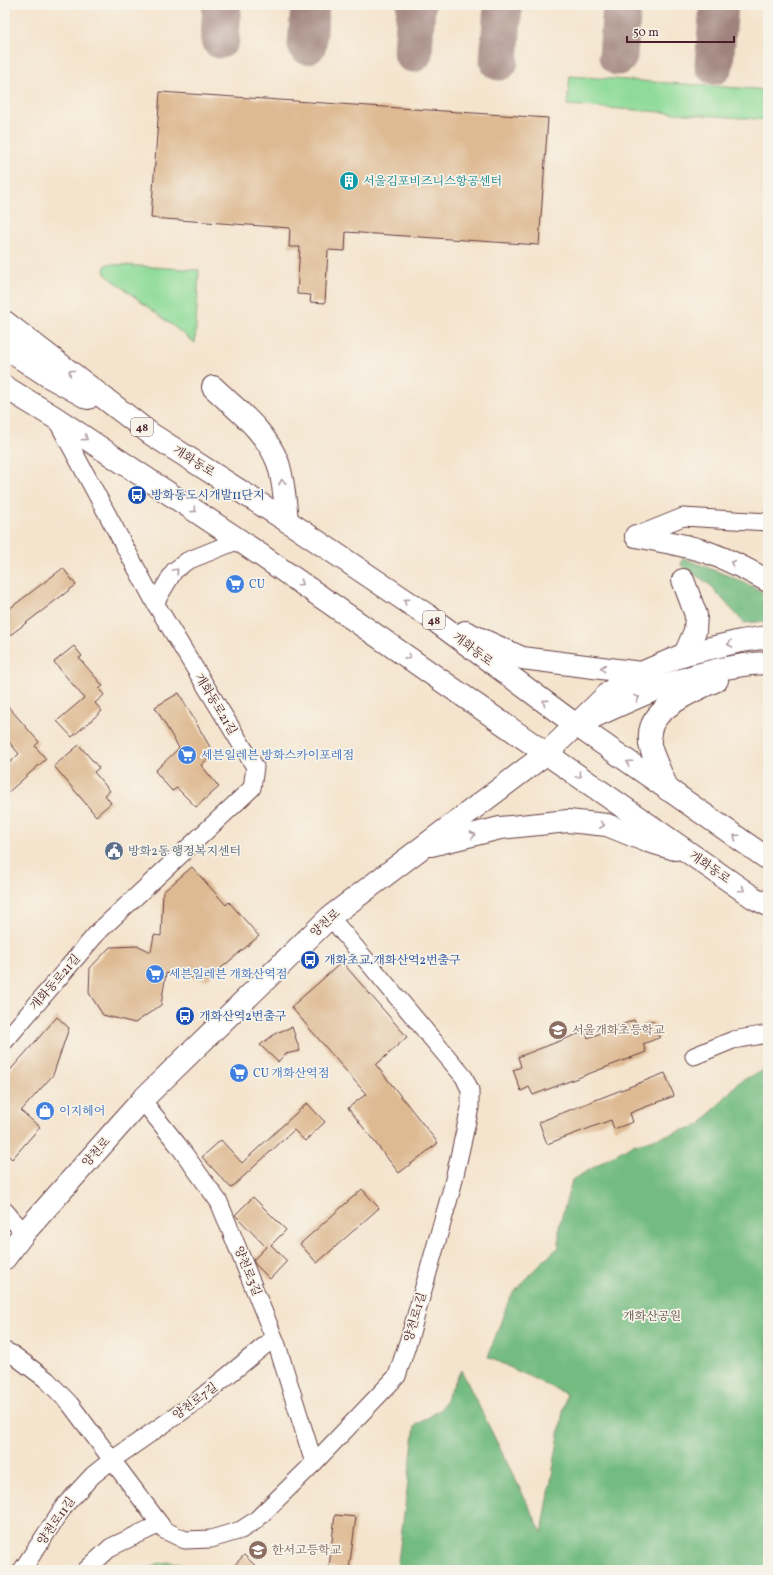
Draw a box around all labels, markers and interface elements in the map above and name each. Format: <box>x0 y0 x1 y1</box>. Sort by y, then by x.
scale bar <box>627 18 734 44</box>
text: 50 m <box>633 25 659 41</box>
building icon: 서울김포비즈니스항공센터 <box>338 170 360 192</box>
place label: 서울김포비즈니스항공센터 <box>363 174 502 190</box>
one-way arrow <box>68 370 75 377</box>
road number: 48 <box>131 418 153 436</box>
one-way arrow <box>81 433 88 440</box>
street label: 개화동로 <box>170 443 218 481</box>
one-way arrow <box>278 479 286 485</box>
bus stop icon: 방화동도시개발11단지 <box>126 484 148 506</box>
place label: 방화동도시개발11단지 <box>151 488 265 504</box>
one-way arrow <box>190 505 197 513</box>
one-way arrow <box>730 559 737 567</box>
one-way arrow <box>171 568 179 575</box>
supermarket icon: CU <box>224 573 246 595</box>
place label: CU <box>249 577 265 593</box>
one-way arrow <box>297 578 304 586</box>
one-way arrow <box>403 598 410 606</box>
road number: 48 <box>423 611 445 629</box>
street label: 개화동로 <box>449 629 496 670</box>
one-way arrow <box>726 639 733 647</box>
one-way arrow <box>404 652 411 660</box>
one-way arrow <box>600 663 606 672</box>
street label: 개화동로21길 <box>191 671 240 738</box>
one-way arrow <box>633 695 641 703</box>
one-way arrow <box>542 700 549 707</box>
supermarket icon: 세븐일레븐 방화스카이포레점 <box>176 744 198 766</box>
place label: 세븐일레븐 방화스카이포레점 <box>201 748 354 764</box>
one-way arrow <box>626 760 633 768</box>
one-way arrow <box>574 770 581 777</box>
one-way arrow <box>599 820 605 829</box>
one-way arrow <box>470 831 476 839</box>
one-way arrow <box>733 834 740 842</box>
public building icon: 방화2동 행정복지센터 <box>103 840 125 862</box>
place label: 방화2동 행정복지센터 <box>128 844 241 860</box>
street label: 개화동로 <box>686 848 733 888</box>
one-way arrow <box>738 884 745 891</box>
street label: 양천로 <box>307 906 344 941</box>
bus stop icon: 개화초교.개화산역2번출구 <box>299 949 321 971</box>
street label: 개화동로21길 <box>27 951 84 1014</box>
place label: 개화초교.개화산역2번출구 <box>324 953 461 969</box>
supermarket icon: 세븐일레븐 개화산역점 <box>144 963 166 985</box>
place label: 세븐일레븐 개화산역점 <box>169 967 287 983</box>
bus stop icon: 개화산역2번출구 <box>174 1005 196 1027</box>
place label: 개화산역2번출구 <box>199 1009 287 1025</box>
school or university icon: 서울개화초등학교 <box>547 1019 569 1041</box>
place label: 서울개화초등학교 <box>572 1023 665 1039</box>
supermarket icon: CU 개화산역점 <box>228 1062 250 1084</box>
place label: CU 개화산역점 <box>253 1066 329 1082</box>
shop icon: 이지헤어 <box>34 1100 56 1122</box>
place label: 이지헤어 <box>59 1104 105 1120</box>
street label: 양천로 <box>79 1134 115 1171</box>
street label: 양천로3길 <box>230 1244 264 1299</box>
street label: 양천로1길 <box>401 1291 431 1344</box>
park label: 개화산공원 <box>623 1309 681 1325</box>
street label: 양천로7길 <box>170 1380 221 1424</box>
street label: 양천로11길 <box>34 1494 79 1549</box>
school or university icon: 한서고등학교 <box>247 1539 269 1561</box>
place label: 한서고등학교 <box>272 1543 342 1559</box>

